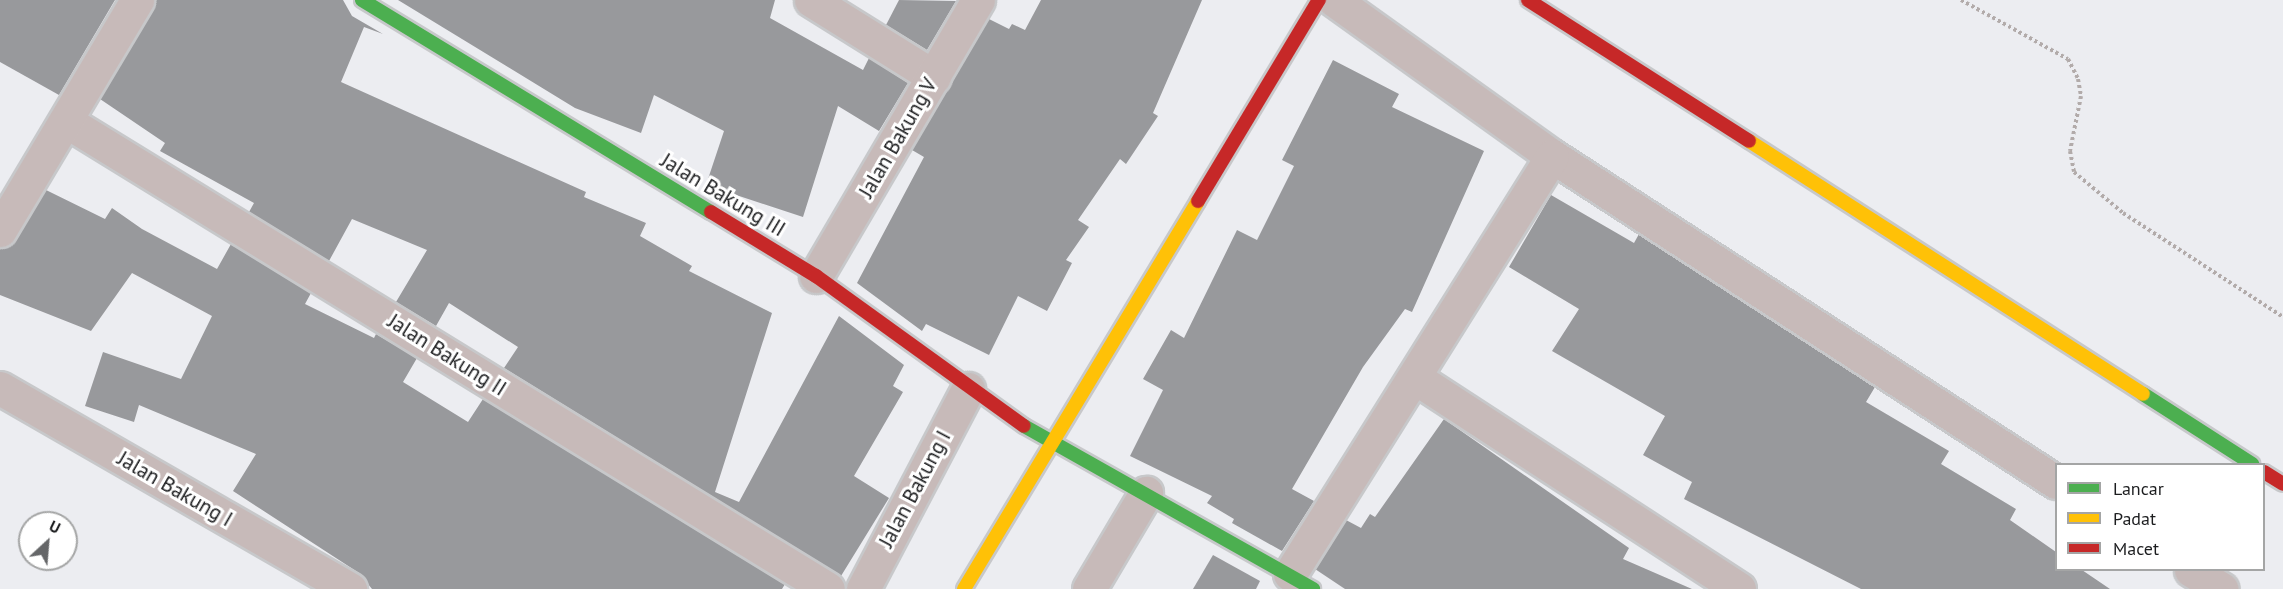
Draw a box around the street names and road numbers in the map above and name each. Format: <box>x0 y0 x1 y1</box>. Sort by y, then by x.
street label: Jalan Bakung V <box>853 73 943 203</box>
street label: Jalan Bakung III <box>656 148 790 242</box>
street label: Jalan Bakung II <box>383 309 511 401</box>
street label: Jalan Bakung I <box>874 426 956 552</box>
street label: Jalan Bakung I <box>113 446 237 532</box>

